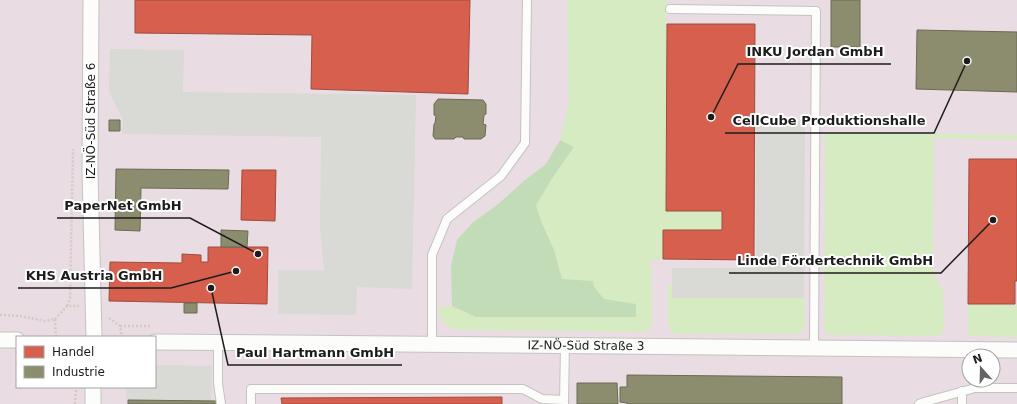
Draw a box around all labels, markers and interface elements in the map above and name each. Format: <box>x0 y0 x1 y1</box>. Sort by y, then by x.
callout: INKU Jordan GmbH <box>738 39 891 64</box>
text: INKU Jordan GmbH <box>746 44 884 59</box>
street label: IZ-NÖ-Süd Straße 6 <box>82 63 98 179</box>
callout: CellCube Produktionshalle <box>725 108 934 133</box>
text: CellCube Produktionshalle <box>732 113 926 128</box>
callout: PaperNet GmbH <box>57 193 190 218</box>
text: PaperNet GmbH <box>64 198 182 213</box>
callout: Linde Fördertechnik GmbH <box>729 248 941 273</box>
text: Linde Fördertechnik GmbH <box>737 253 933 268</box>
callout: KHS Austria GmbH <box>18 263 171 288</box>
text: KHS Austria GmbH <box>26 268 162 283</box>
legend <box>16 336 156 388</box>
street label: IZ-NÖ-Süd Straße 3 <box>528 336 644 353</box>
callout: Paul Hartmann GmbH <box>228 340 402 365</box>
text: Handel <box>52 345 94 359</box>
text: Paul Hartmann GmbH <box>236 345 394 360</box>
north arrow <box>961 348 1001 388</box>
text: N <box>971 351 984 367</box>
text: Industrie <box>52 365 105 379</box>

